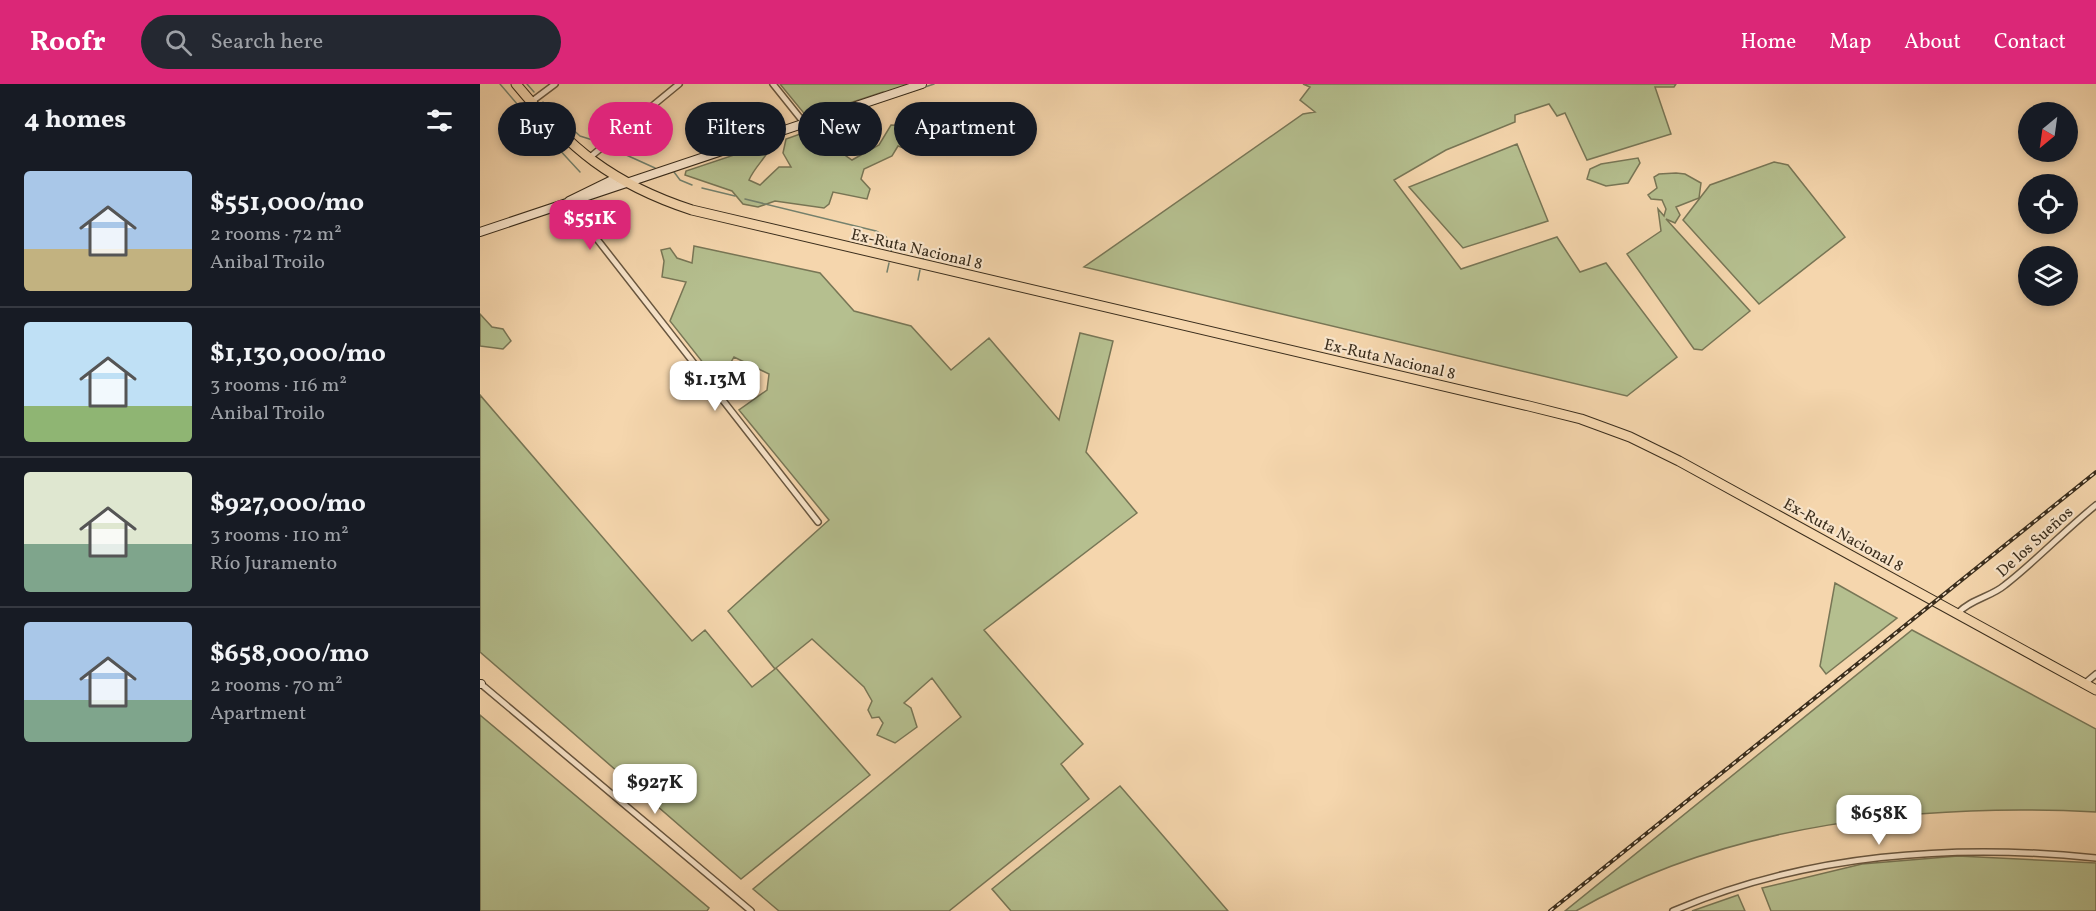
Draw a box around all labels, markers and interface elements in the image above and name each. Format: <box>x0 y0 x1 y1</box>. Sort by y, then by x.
search box <box>141 15 561 69</box>
text: Roofr <box>30 23 105 62</box>
icon: search <box>162 26 195 59</box>
text: Search here <box>210 27 323 58</box>
text: Home <box>1741 28 1796 57</box>
text: Map <box>1829 28 1871 57</box>
text: About <box>1904 28 1961 57</box>
text: Contact <box>1994 28 2066 57</box>
text: 4 homes <box>24 102 126 138</box>
chip: Buy <box>498 102 576 156</box>
chip: Rent <box>588 102 673 156</box>
chip: Filters <box>685 102 786 156</box>
chip: New <box>798 102 882 156</box>
chip: Apartment <box>894 102 1037 156</box>
north arrow <box>2018 102 2078 162</box>
map controls <box>2018 102 2078 306</box>
icon: filters <box>423 104 456 137</box>
button: locate <box>2018 174 2078 234</box>
text: $551,000/mo <box>210 185 364 221</box>
icon: home <box>72 195 144 267</box>
pin: $551K <box>548 200 632 251</box>
text: $551K <box>564 205 616 233</box>
text: 2 rooms · 72 m² <box>210 221 342 249</box>
street label: Ex-Ruta Nacional 8 <box>849 224 985 276</box>
button: layers <box>2018 246 2078 306</box>
text: Anibal Troilo <box>210 249 325 277</box>
street label: Ex-Ruta Nacional 8 <box>1322 334 1458 386</box>
text: $1,130,000/mo <box>210 336 386 372</box>
icon: home <box>72 346 144 418</box>
pin: $1.13M <box>666 361 764 412</box>
text: $1.13M <box>684 366 746 394</box>
text: 3 rooms · 116 m² <box>210 372 347 400</box>
text: Anibal Troilo <box>210 400 325 428</box>
text: $927,000/mo <box>210 486 366 522</box>
street label: Ex-Ruta Nacional 8 <box>1779 494 1907 578</box>
icon: home <box>72 496 144 568</box>
street label: De los Sueños <box>1992 502 2079 583</box>
text: 3 rooms · 110 m² <box>210 522 349 550</box>
text: Río Juramento <box>210 550 337 578</box>
text: $658,000/mo <box>210 636 369 672</box>
icon: home <box>72 646 144 718</box>
text: 2 rooms · 70 m² <box>210 672 343 700</box>
text: Apartment <box>210 700 306 728</box>
pin: $927K <box>613 764 697 815</box>
text: $927K <box>627 769 683 797</box>
pin: $658K <box>1837 795 1921 846</box>
text: $658K <box>1850 800 1908 828</box>

